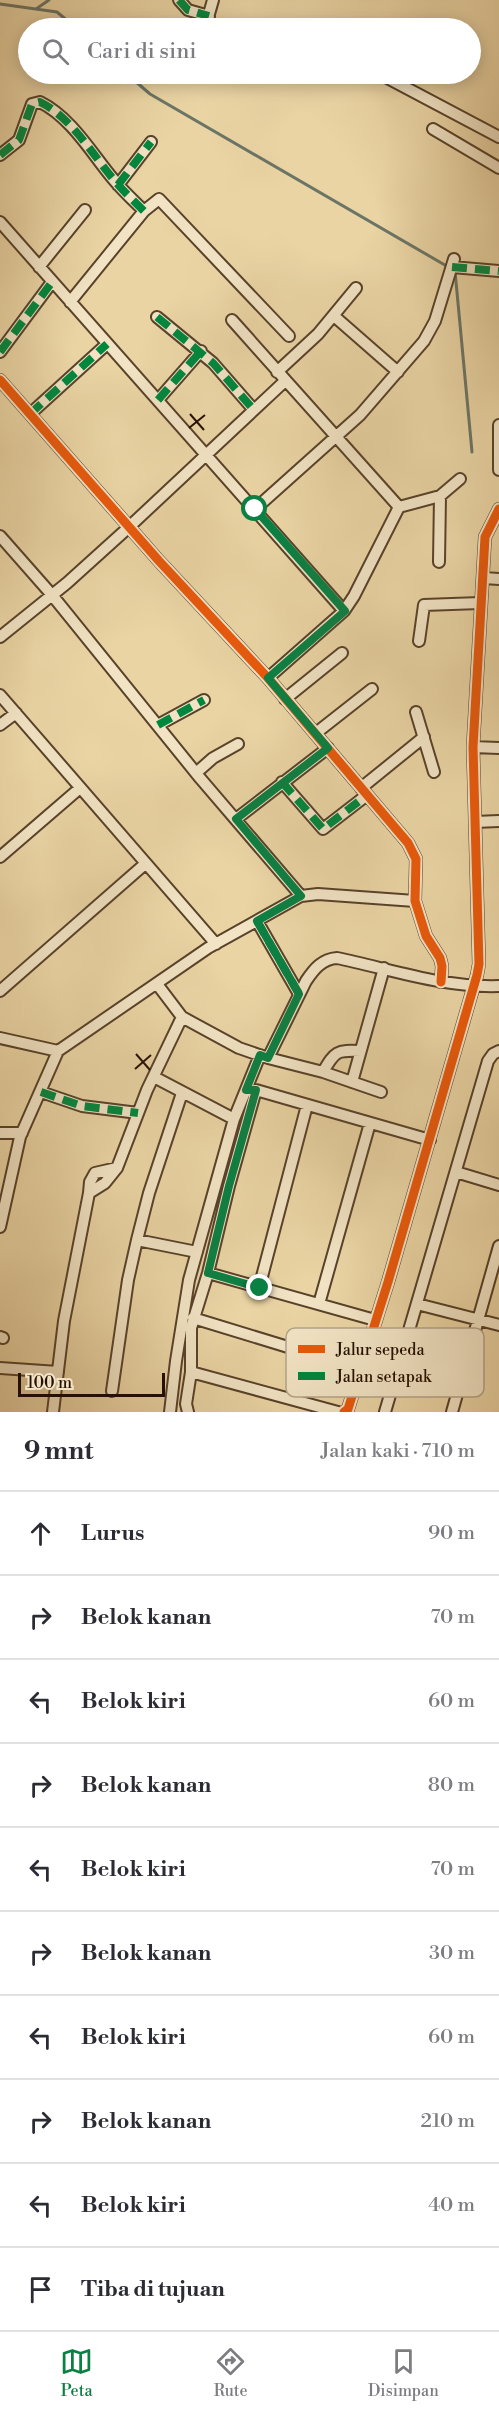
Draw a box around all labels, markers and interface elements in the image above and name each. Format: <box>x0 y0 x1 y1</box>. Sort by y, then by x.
search box <box>18 18 481 84</box>
icon: search <box>39 35 72 68</box>
text: Cari di sini <box>87 38 197 65</box>
route start <box>241 495 267 521</box>
route end <box>246 1274 272 1300</box>
legend <box>286 1328 484 1397</box>
text: Jalur sepeda <box>335 1340 425 1360</box>
text: Jalan setapak <box>335 1367 433 1387</box>
scale bar <box>18 1370 165 1398</box>
text: 100 m <box>27 1373 72 1393</box>
text: 9 mnt <box>24 1435 93 1467</box>
text: Jalan kaki · 710 m <box>321 1439 475 1464</box>
icon: ahead <box>24 1517 57 1550</box>
text: Lurus <box>81 1520 144 1547</box>
text: 90 m <box>428 1521 475 1546</box>
icon: right <box>24 1601 57 1634</box>
text: Belok kanan <box>81 1604 211 1631</box>
text: 70 m <box>431 1605 475 1630</box>
icon: left <box>24 1685 57 1718</box>
text: Belok kiri <box>81 1688 186 1715</box>
text: 60 m <box>428 1689 475 1714</box>
icon: right <box>24 1769 57 1802</box>
text: Belok kanan <box>81 1772 211 1799</box>
text: 80 m <box>428 1773 475 1798</box>
icon: left <box>24 1853 57 1886</box>
text: Belok kiri <box>81 1856 186 1883</box>
text: 70 m <box>431 1857 475 1882</box>
icon: right <box>24 1937 57 1970</box>
text: Belok kanan <box>81 1940 211 1967</box>
text: 30 m <box>429 1941 475 1966</box>
icon: left <box>24 2021 57 2054</box>
text: Belok kiri <box>81 2024 186 2051</box>
text: 60 m <box>428 2025 475 2050</box>
icon: right <box>24 2105 57 2138</box>
text: Belok kanan <box>81 2108 211 2135</box>
text: 210 m <box>420 2109 475 2134</box>
icon: left <box>24 2189 57 2222</box>
text: Belok kiri <box>81 2192 186 2219</box>
text: 40 m <box>428 2193 475 2218</box>
icon: arrive <box>24 2273 57 2306</box>
text: Tiba di tujuan <box>81 2276 225 2303</box>
tab: Peta <box>60 2345 93 2401</box>
tab: Rute <box>214 2345 247 2401</box>
tab: Disimpan <box>368 2345 439 2401</box>

